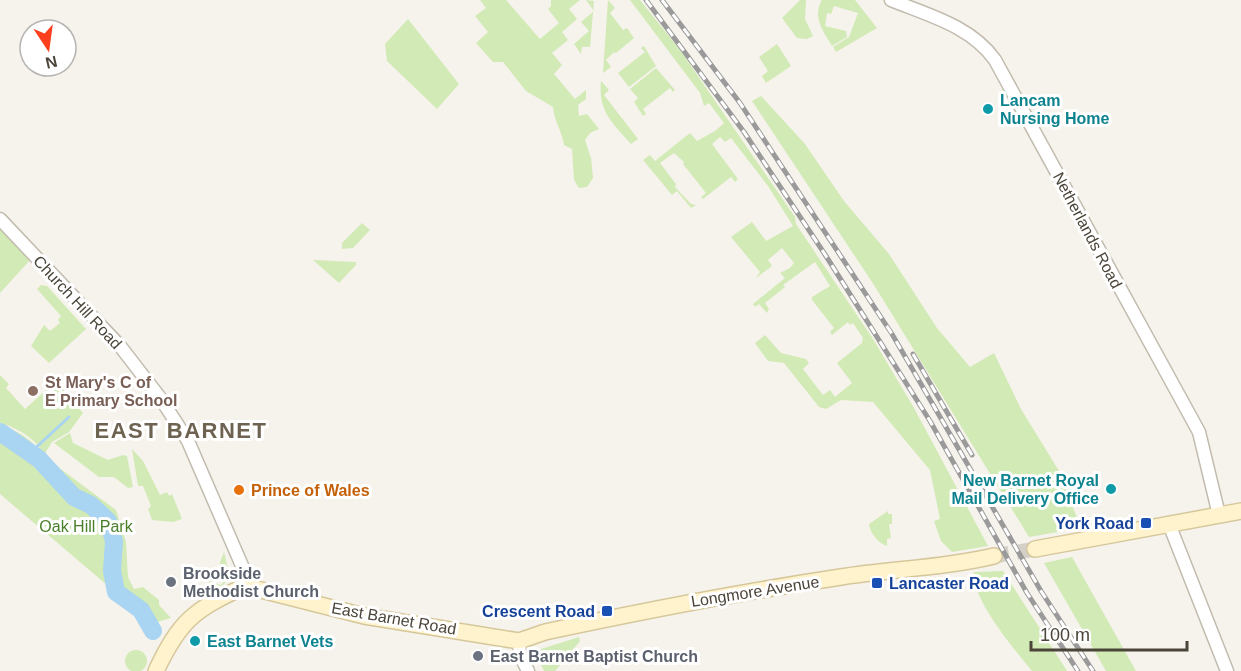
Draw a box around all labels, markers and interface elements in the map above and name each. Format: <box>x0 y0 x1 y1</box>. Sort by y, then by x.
north arrow <box>18 18 78 78</box>
text: N <box>44 53 59 72</box>
place label: Lancam Nursing Home <box>1000 92 1109 127</box>
marker: Lancam Nursing Home <box>981 102 995 116</box>
street label: Netherlands Road <box>1050 169 1125 291</box>
street label: Church Hill Road <box>30 252 125 352</box>
place label: St Mary's C of E Primary School <box>45 374 178 409</box>
marker: St Mary's C of E Primary School <box>26 384 40 398</box>
district label: EAST BARNET <box>95 418 267 443</box>
place label: New Barnet Royal Mail Delivery Office <box>951 472 1099 507</box>
place label: Prince of Wales <box>251 482 370 499</box>
marker: New Barnet Royal Mail Delivery Office <box>1104 482 1118 496</box>
marker: Prince of Wales <box>232 483 246 497</box>
place label: York Road <box>1055 515 1134 532</box>
marker: York Road <box>1139 516 1153 530</box>
park label: Oak Hill Park <box>39 518 134 535</box>
place label: Brookside Methodist Church <box>183 565 319 600</box>
street label: Longmore Avenue <box>690 573 820 610</box>
marker: Brookside Methodist Church <box>164 575 178 589</box>
place label: Lancaster Road <box>889 575 1009 592</box>
marker: Lancaster Road <box>870 576 884 590</box>
street label: East Barnet Road <box>330 599 458 638</box>
place label: Crescent Road <box>482 603 595 620</box>
marker: Crescent Road <box>600 604 614 618</box>
scale bar <box>1031 614 1187 652</box>
text: 100 m <box>1040 625 1090 645</box>
place label: East Barnet Vets <box>207 633 333 650</box>
marker: East Barnet Vets <box>188 634 202 648</box>
place label: East Barnet Baptist Church <box>490 648 698 665</box>
marker: East Barnet Baptist Church <box>471 649 485 663</box>

